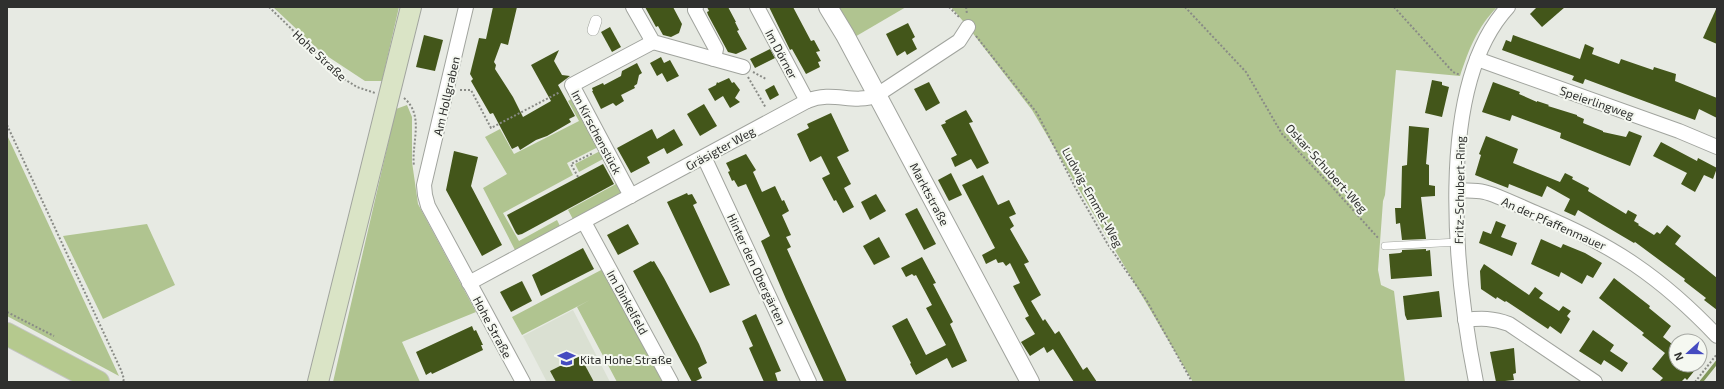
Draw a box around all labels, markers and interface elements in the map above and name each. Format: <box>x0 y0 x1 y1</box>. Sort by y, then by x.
street label: Hohe Straße <box>290 27 350 83</box>
street label: Im Dörner <box>763 27 801 81</box>
street label: Am Hollgraben <box>430 55 462 137</box>
street label: Speierlingweg <box>1558 83 1636 121</box>
street label: Im Kirschenstück <box>569 88 625 176</box>
street label: Oskar-Schubert-Weg <box>1283 121 1371 216</box>
street label: Gräsigter Weg <box>683 123 757 173</box>
street label: Fritz-Schubert-Ring <box>1451 135 1467 244</box>
street label: Ludwig-Emmel-Weg <box>1060 145 1126 250</box>
street label: Marktstraße <box>908 160 952 228</box>
street label: An der Pfaffenmauer <box>1500 194 1609 252</box>
street label: Hinter den Obergärten <box>725 211 789 327</box>
street label: Im Dinkelfeld <box>605 267 651 337</box>
street label: Hohe Straße <box>471 294 515 360</box>
north arrow <box>1668 333 1708 373</box>
school or university icon: Kita Hohe Straße <box>557 349 577 369</box>
text: N <box>1671 351 1686 363</box>
place label: Kita Hohe Straße <box>580 352 672 366</box>

